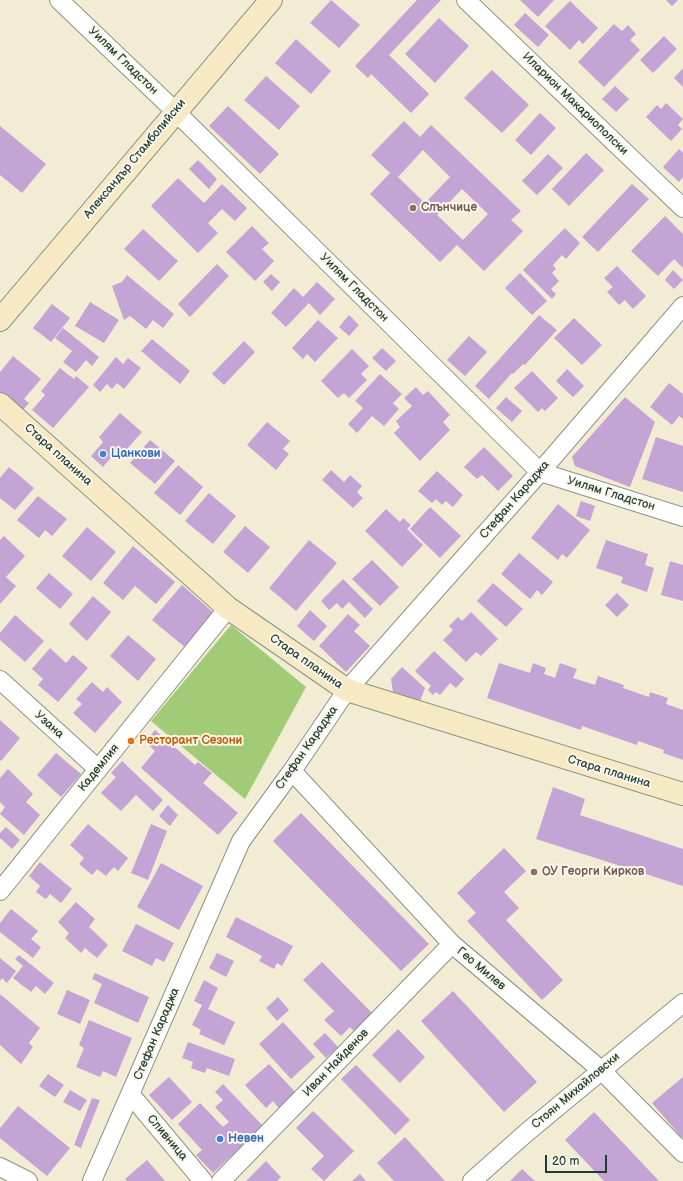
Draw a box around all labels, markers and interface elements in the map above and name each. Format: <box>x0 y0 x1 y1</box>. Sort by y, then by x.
street label: Уилям Гладстон <box>85 24 161 98</box>
street label: Иларион Макариополски <box>519 50 631 158</box>
street label: Александър Стамболийски <box>81 96 189 222</box>
place label: Слънчице <box>421 201 477 215</box>
marker: Слънчице <box>408 203 418 213</box>
street label: Уилям Гладстон <box>317 251 391 325</box>
street label: Стара планина <box>21 421 95 489</box>
place label: Цанкови <box>111 447 160 461</box>
marker: Цанкови <box>98 449 108 459</box>
street label: Стефан Караджа <box>477 458 553 542</box>
street label: Уилям Гладстон <box>565 474 657 514</box>
street label: Стара планина <box>267 631 345 693</box>
street label: Стефан Караджа <box>273 703 341 793</box>
street label: Узана <box>31 708 67 742</box>
place label: Ресторант Сезони <box>139 734 242 748</box>
marker: Ресторант Сезони <box>126 736 136 746</box>
street label: Кадемлия <box>76 741 122 795</box>
street label: Стара планина <box>566 753 652 791</box>
place label: ОУ Георги Кирков <box>542 865 644 879</box>
marker: ОУ Георги Кирков <box>529 867 539 877</box>
street label: Гео Милев <box>454 944 508 994</box>
street label: Стефан Караджа <box>131 986 183 1082</box>
street label: Иван Найденов <box>300 1026 372 1100</box>
street label: Стоян Михайловски <box>529 1050 623 1132</box>
street label: Сливница <box>144 1112 190 1164</box>
place label: Невен <box>228 1132 264 1146</box>
marker: Невен <box>215 1134 225 1144</box>
scale bar <box>547 1147 609 1173</box>
text: 20 m <box>552 1154 579 1169</box>

